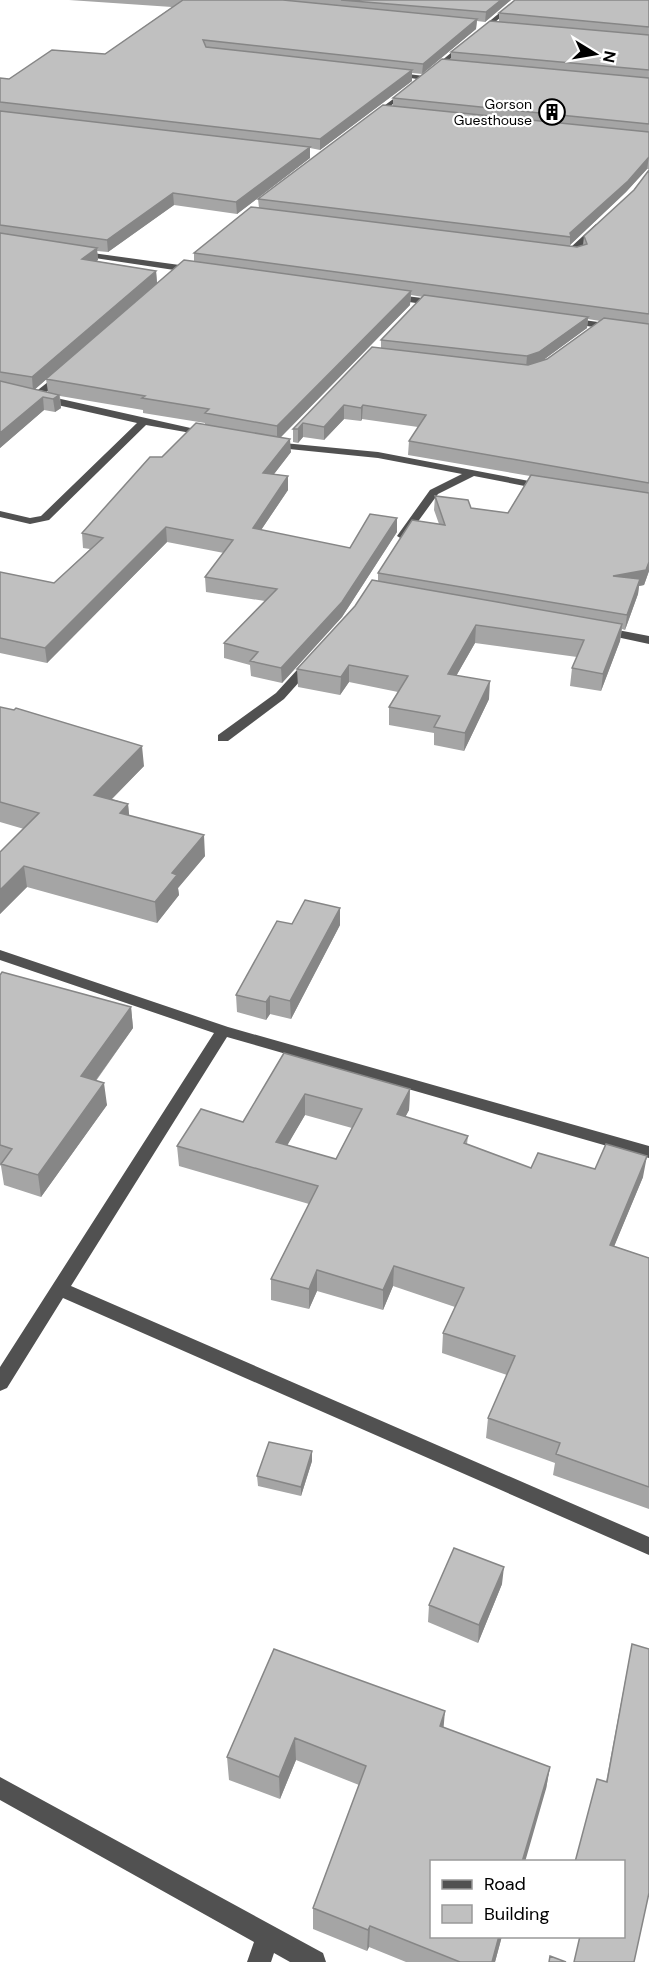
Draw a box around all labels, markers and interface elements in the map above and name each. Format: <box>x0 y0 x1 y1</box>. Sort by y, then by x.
north arrow <box>565 24 625 84</box>
text: N <box>598 49 621 64</box>
place label: Gorson Guesthouse <box>454 95 532 129</box>
building icon: Gorson Guesthouse <box>537 97 567 127</box>
legend <box>430 1860 625 1938</box>
text: Road <box>484 1872 526 1896</box>
text: Building <box>484 1902 549 1926</box>

